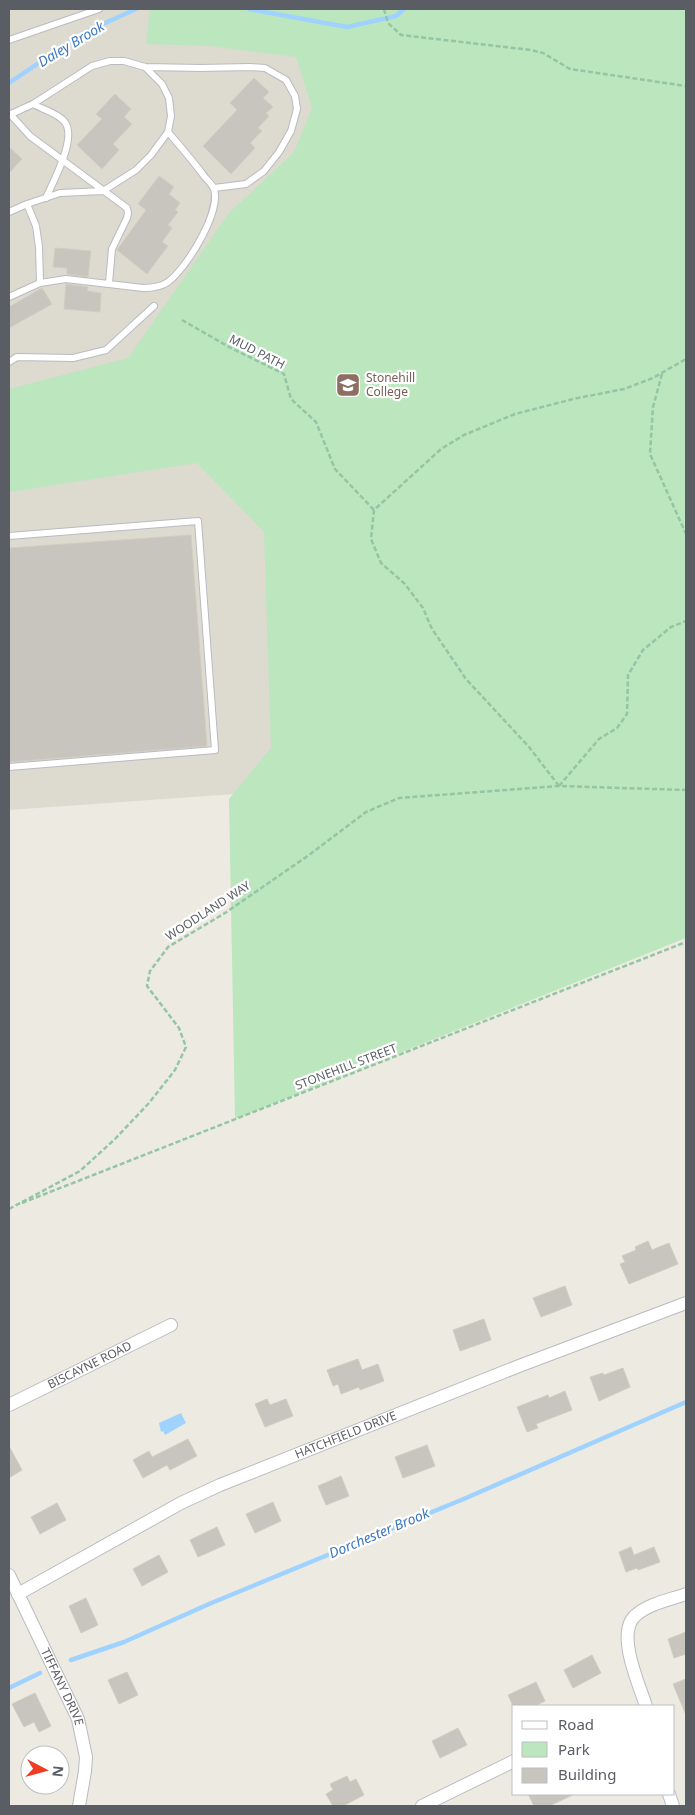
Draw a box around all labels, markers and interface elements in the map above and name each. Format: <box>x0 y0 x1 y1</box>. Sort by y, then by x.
water label: Daley Brook <box>34 16 108 71</box>
street label: MUD PATH <box>226 330 288 373</box>
place label: Stonehill College <box>366 369 415 400</box>
school or university icon: Stonehill College <box>335 372 361 398</box>
street label: WOODLAND WAY <box>162 877 254 944</box>
street label: STONEHILL STREET <box>293 1039 399 1094</box>
street label: BISCAYNE ROAD <box>45 1337 135 1393</box>
street label: HATCHFIELD DRIVE <box>292 1407 399 1462</box>
water label: Dorchester Brook <box>326 1502 433 1562</box>
street label: TIFFANY DRIVE <box>37 1645 88 1727</box>
legend <box>512 1705 675 1795</box>
text: Road <box>558 1714 594 1734</box>
text: Park <box>558 1739 590 1759</box>
north arrow <box>20 1745 70 1795</box>
text: Building <box>558 1764 616 1784</box>
text: N <box>48 1765 68 1778</box>

